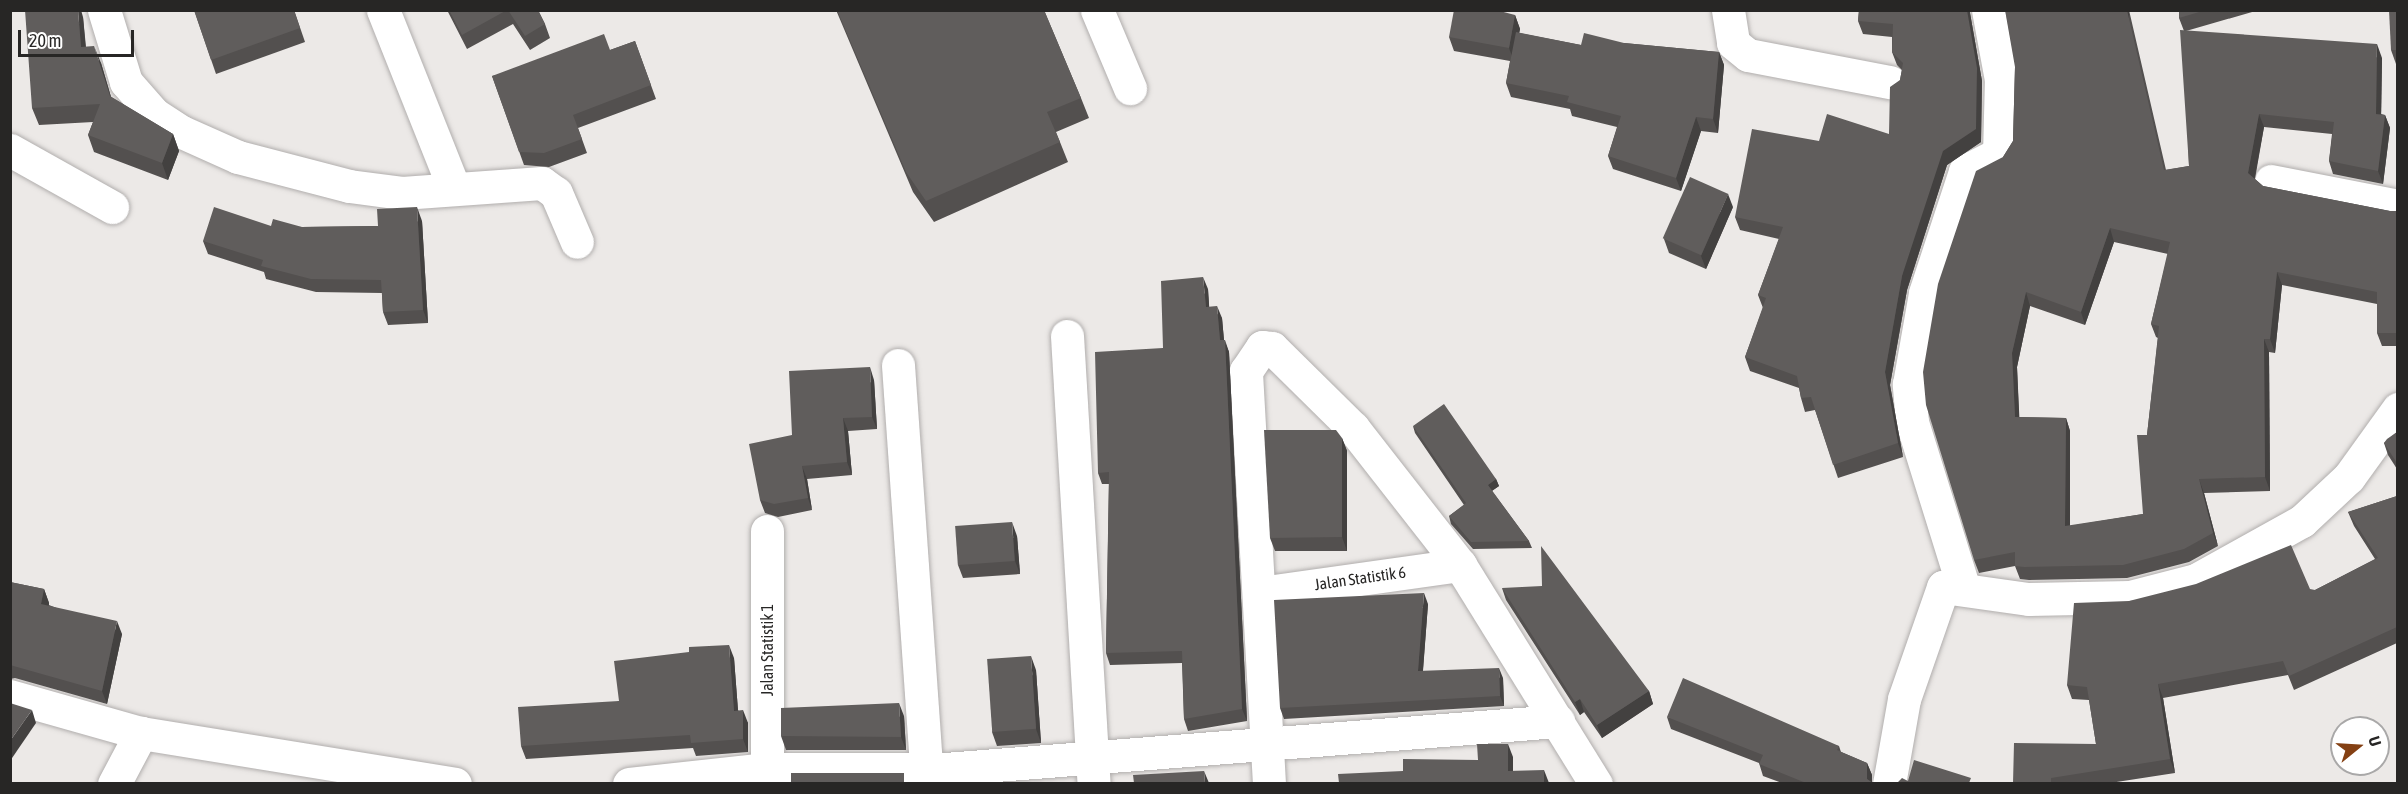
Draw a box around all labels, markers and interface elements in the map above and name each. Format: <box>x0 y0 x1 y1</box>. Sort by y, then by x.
scale bar <box>21 18 136 56</box>
text: 20 m <box>29 30 61 51</box>
street label: Jalan Statistik 6 <box>1313 562 1407 594</box>
street label: Jalan Statistik 1 <box>757 604 777 696</box>
north arrow <box>2330 716 2390 776</box>
text: U <box>2365 734 2385 748</box>

